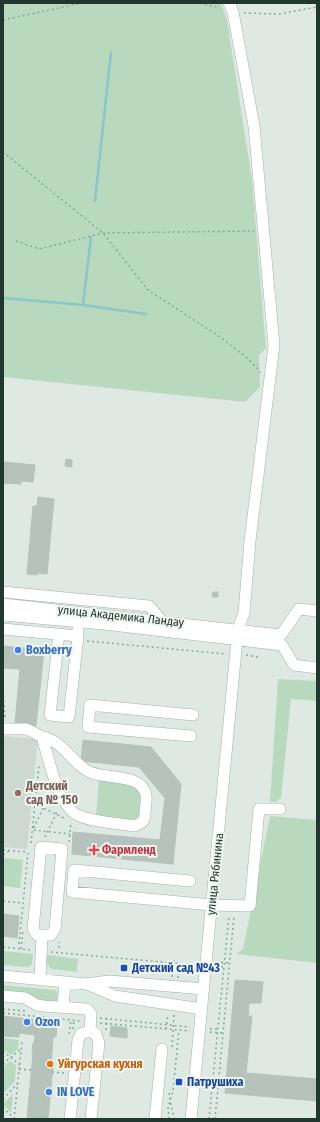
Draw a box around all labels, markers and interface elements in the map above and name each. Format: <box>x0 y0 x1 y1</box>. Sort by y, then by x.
street label: улица Академика Ландау <box>57 602 185 630</box>
place label: Boxberry <box>26 643 72 657</box>
marker: Boxberry <box>13 645 23 655</box>
place label: Детский сад № 150 <box>25 779 78 807</box>
marker: Детский сад № 150 <box>13 788 23 798</box>
street label: улица Рябинина <box>204 832 226 916</box>
place label: Фармленд <box>102 843 156 857</box>
marker: Фармленд <box>89 845 99 855</box>
place label: Детский сад №43 <box>131 961 220 975</box>
marker: Детский сад №43 <box>119 963 129 973</box>
place label: Ozon <box>35 1015 60 1029</box>
marker: Ozon <box>22 1017 32 1027</box>
place label: Уйгурская кухня <box>57 1057 143 1071</box>
marker: Уйгурская кухня <box>45 1059 55 1069</box>
place label: Патрушиха <box>187 1075 244 1089</box>
marker: Патрушиха <box>174 1077 184 1087</box>
place label: IN LOVE <box>57 1085 95 1099</box>
marker: IN LOVE <box>44 1087 54 1097</box>

